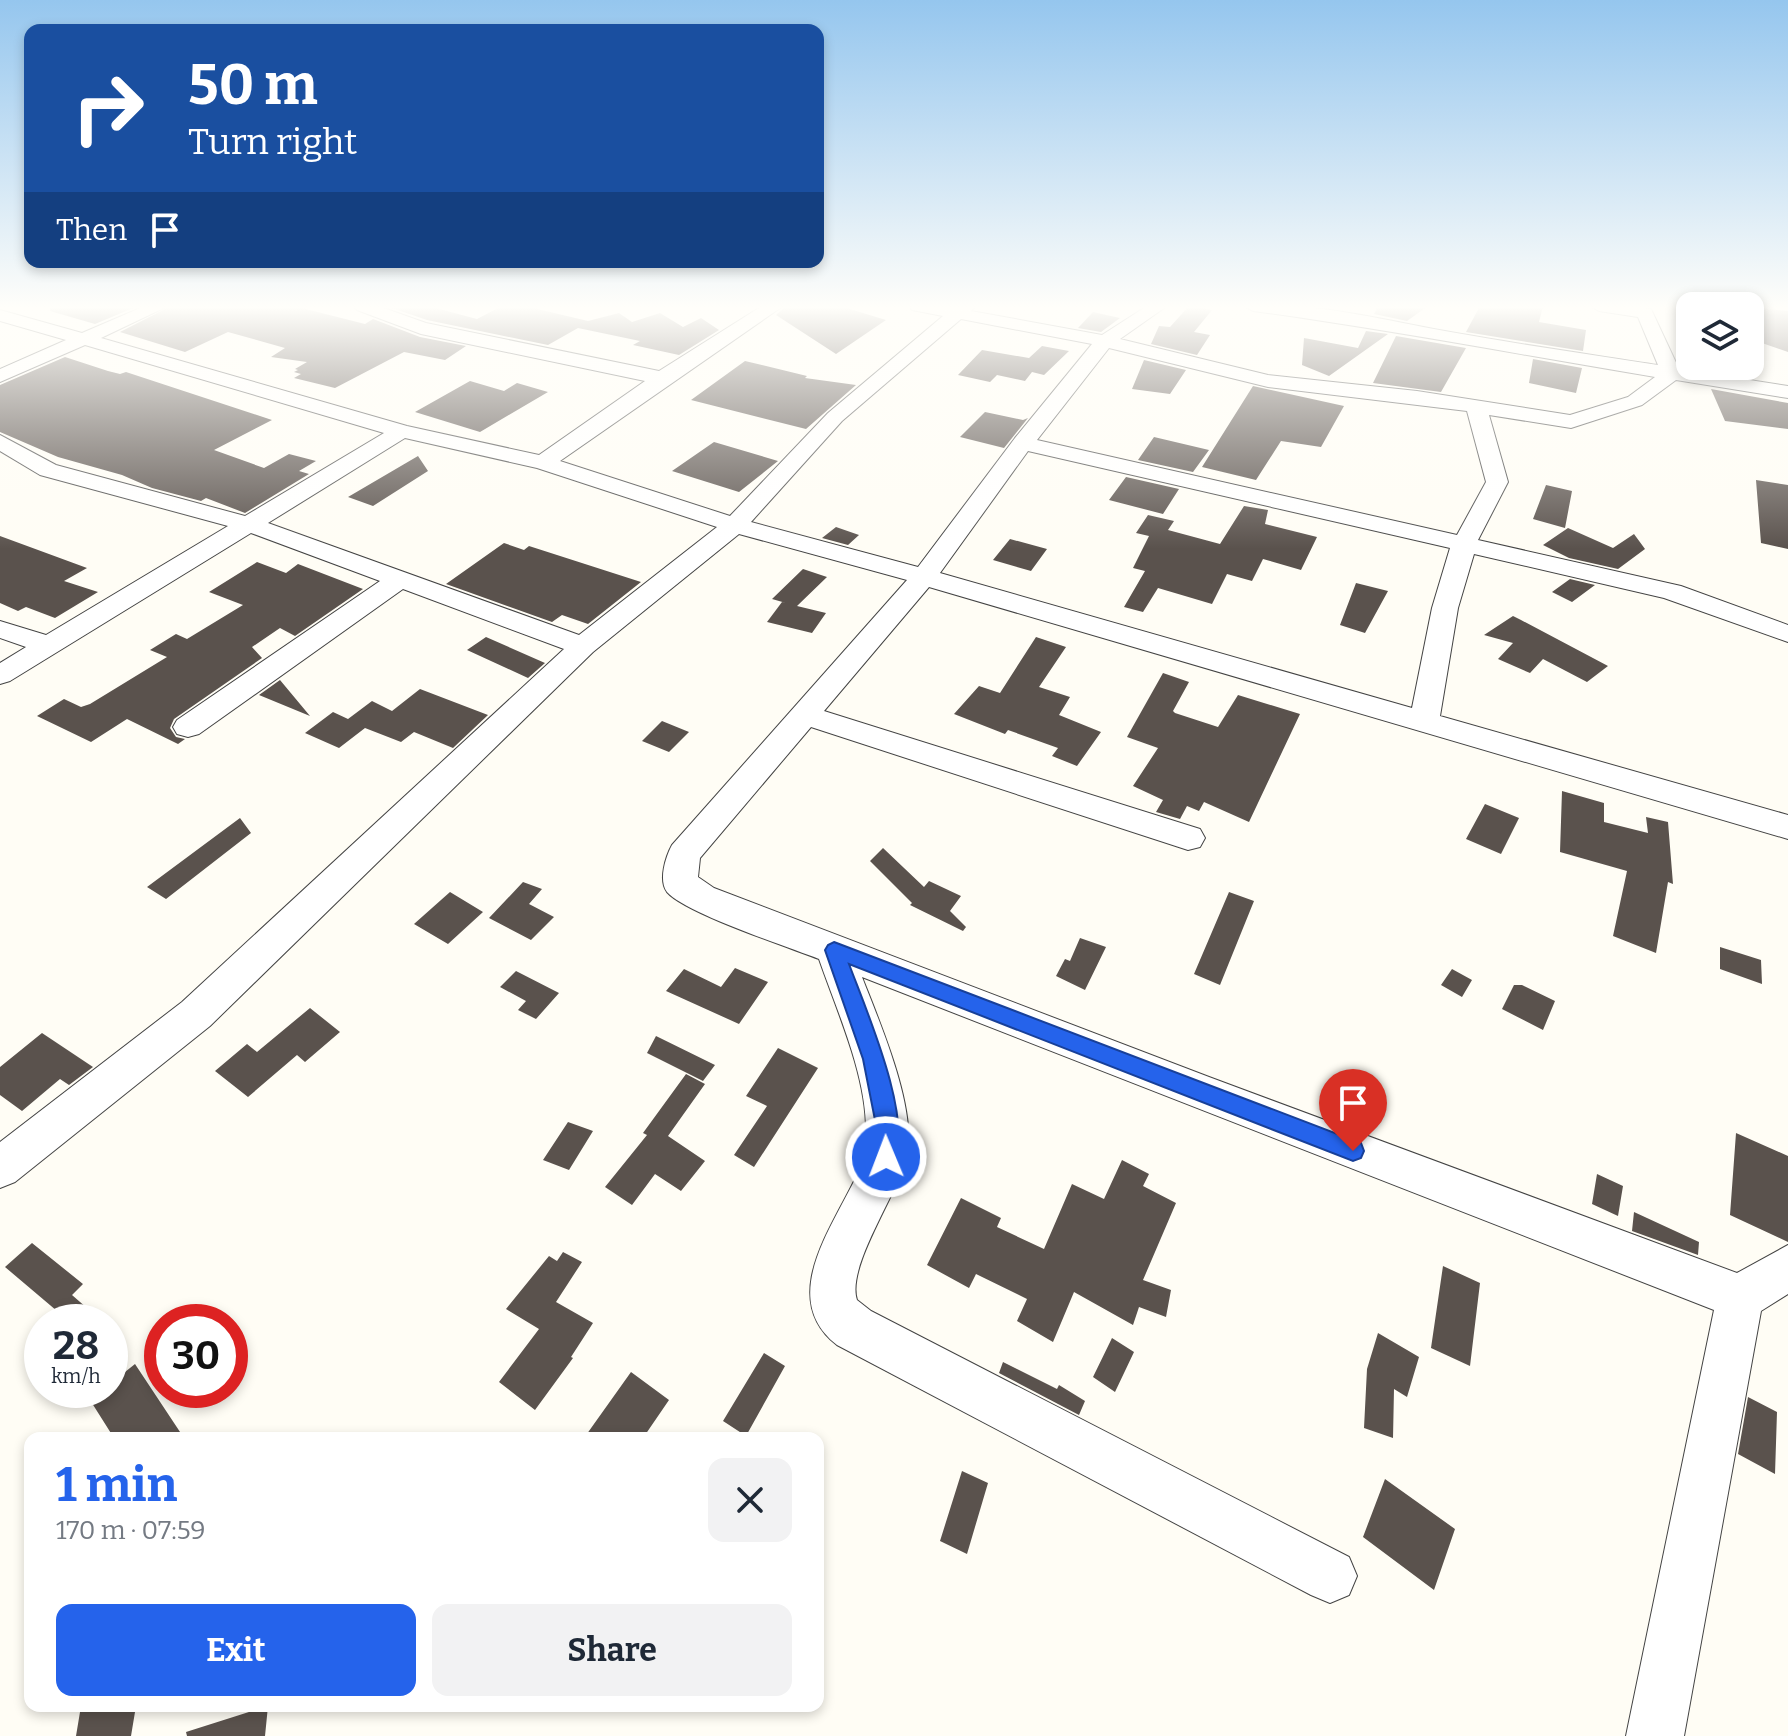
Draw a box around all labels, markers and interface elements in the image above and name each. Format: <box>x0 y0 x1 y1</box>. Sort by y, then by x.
text: 50 m <box>188 52 318 119</box>
icon: right <box>56 56 160 160</box>
text: Turn right <box>188 120 357 164</box>
icon: arrive <box>143 208 187 252</box>
text: Then <box>56 212 127 248</box>
map controls <box>1676 292 1764 380</box>
button: layers <box>1676 292 1764 380</box>
pin <box>1319 1069 1387 1151</box>
icon: arrive <box>1331 1081 1375 1125</box>
position arrow <box>844 1115 928 1199</box>
speed limit sign: 30 <box>144 1304 248 1408</box>
text: 28 <box>53 1322 99 1370</box>
text: km/h <box>51 1364 101 1388</box>
text: 1 min <box>56 1456 177 1514</box>
button: close <box>708 1458 792 1542</box>
text: 170 m · 07:59 <box>56 1515 206 1546</box>
button: Exit <box>56 1604 416 1696</box>
button: Share <box>432 1604 792 1696</box>

